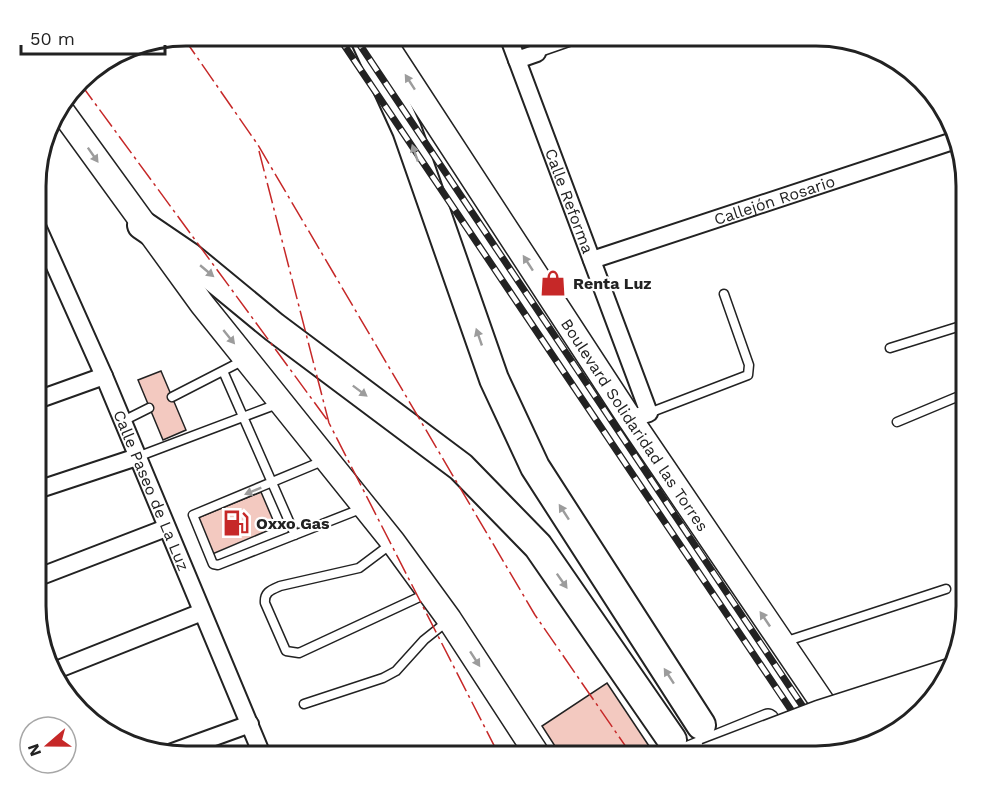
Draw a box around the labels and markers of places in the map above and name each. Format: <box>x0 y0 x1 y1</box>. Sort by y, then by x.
shop icon: Renta Luz <box>538 268 568 298</box>
place label: Renta Luz <box>573 274 652 293</box>
fuel station icon: Oxxo Gas <box>221 508 251 538</box>
place label: Oxxo Gas <box>256 514 330 533</box>

